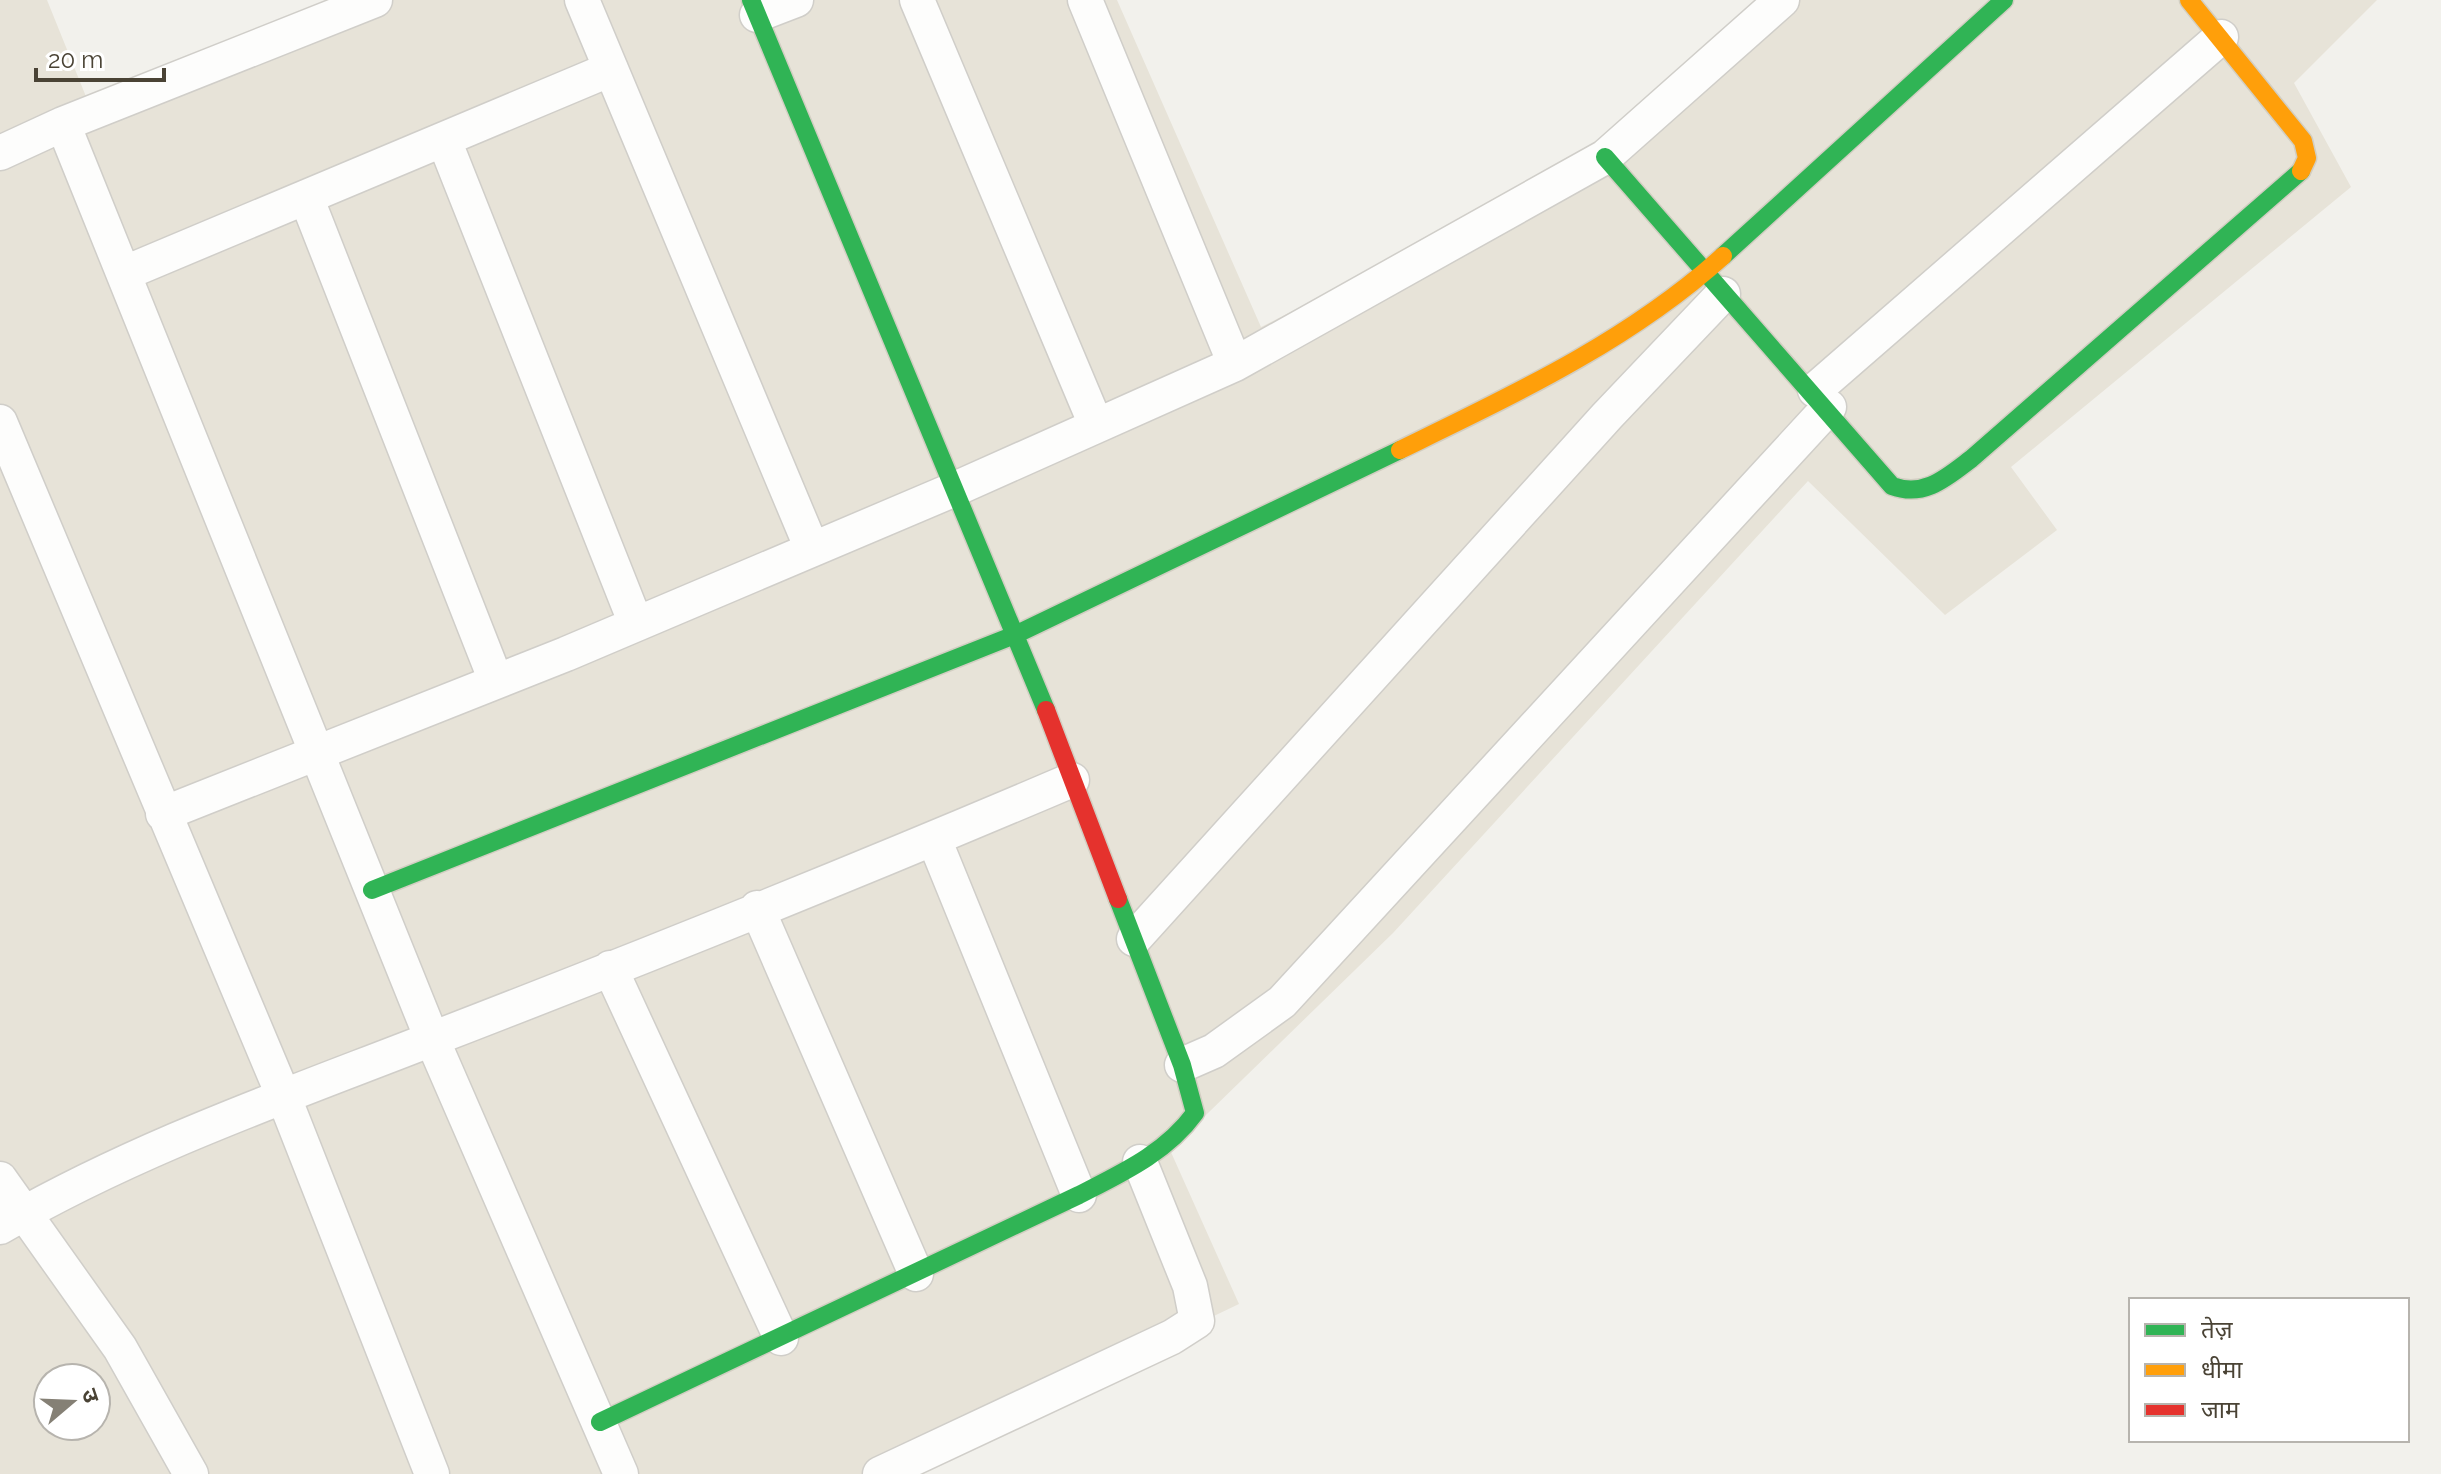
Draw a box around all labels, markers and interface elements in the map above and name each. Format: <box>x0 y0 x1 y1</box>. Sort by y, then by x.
scale bar <box>36 32 164 82</box>
text: 20 m <box>48 45 103 74</box>
legend <box>2129 1298 2409 1442</box>
text: तेज़ <box>2201 1315 2234 1344</box>
text: धीमा <box>2201 1355 2243 1384</box>
north arrow <box>32 1362 112 1442</box>
text: उ <box>77 1385 106 1407</box>
text: जाम <box>2201 1395 2240 1424</box>

